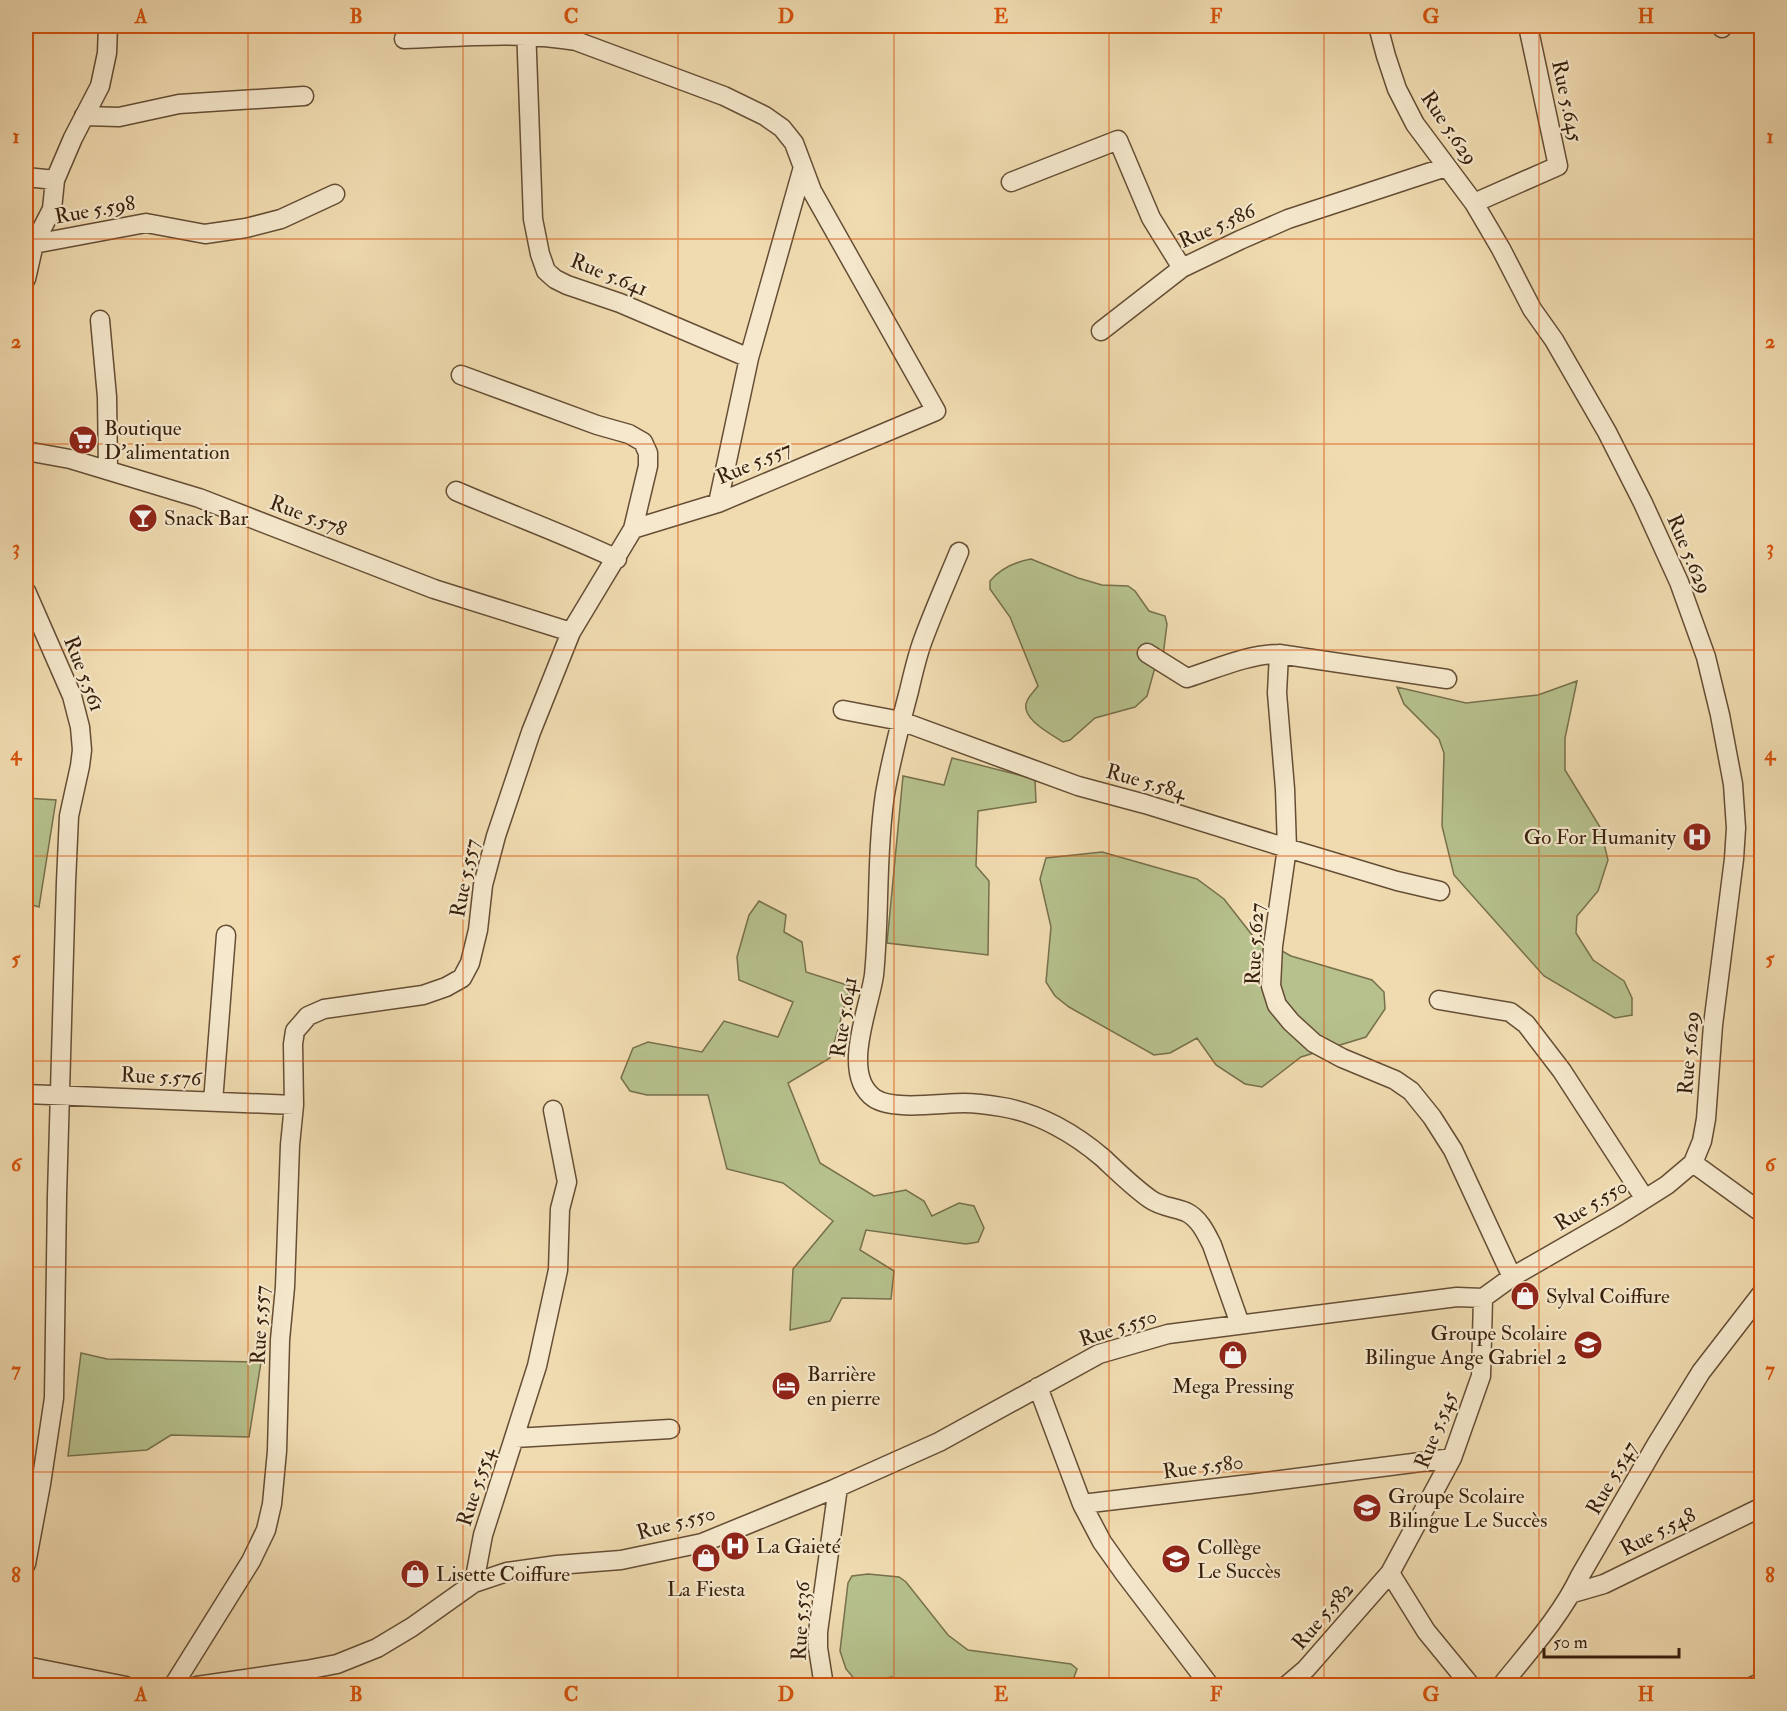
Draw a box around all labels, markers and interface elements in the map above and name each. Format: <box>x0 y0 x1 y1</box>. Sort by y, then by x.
text: A <box>134 4 148 29</box>
text: B <box>349 4 363 29</box>
text: C <box>564 4 578 29</box>
text: D <box>778 4 794 29</box>
text: E <box>994 4 1009 29</box>
text: F <box>1210 4 1223 29</box>
text: G <box>1423 4 1440 29</box>
text: H <box>1638 4 1654 29</box>
street label: Rue 5.645 <box>1545 58 1589 145</box>
street label: Rue 5.629 <box>1414 86 1484 170</box>
text: 1 <box>12 124 20 149</box>
text: 1 <box>1766 124 1774 149</box>
street label: Rue 5.598 <box>53 190 138 230</box>
street label: Rue 5.586 <box>1174 197 1261 255</box>
street label: Rue 5.641 <box>566 247 652 303</box>
text: 2 <box>11 329 21 354</box>
text: 2 <box>1765 329 1775 354</box>
place label: Boutique D'alimentation <box>104 415 230 466</box>
supermarket icon: Boutique D'alimentation <box>67 424 99 456</box>
street label: Rue 5.557 <box>712 435 796 491</box>
street label: Rue 5.578 <box>266 489 350 543</box>
bar icon: Snack Bar <box>127 502 159 534</box>
place label: Snack Bar <box>164 505 248 532</box>
street label: Rue 5.629 <box>1660 510 1718 598</box>
text: 3 <box>12 535 20 560</box>
text: 3 <box>1766 535 1774 560</box>
street label: Rue 5.561 <box>57 632 111 716</box>
text: 4 <box>10 741 23 766</box>
text: 4 <box>1764 741 1777 766</box>
street label: Rue 5.584 <box>1103 758 1191 807</box>
hospital icon: Go For Humanity <box>1681 821 1713 853</box>
place label: Go For Humanity <box>1524 824 1677 851</box>
street label: Rue 5.557 <box>444 836 486 920</box>
street label: Rue 5.627 <box>1239 902 1271 986</box>
text: 5 <box>12 946 22 971</box>
text: 5 <box>1766 946 1776 971</box>
street label: Rue 5.641 <box>824 975 864 1059</box>
street label: Rue 5.629 <box>1672 1010 1706 1096</box>
street label: Rue 5.576 <box>120 1061 204 1093</box>
text: 6 <box>11 1152 23 1177</box>
text: 6 <box>1765 1152 1777 1177</box>
street label: Rue 5.550 <box>1550 1173 1632 1237</box>
shop icon: Sylval Coiffure <box>1509 1280 1541 1312</box>
place label: Sylval Coiffure <box>1546 1283 1670 1310</box>
street label: Rue 5.557 <box>244 1284 276 1365</box>
street label: Rue 5.550 <box>1076 1303 1160 1353</box>
place label: Groupe Scolaire Bilingue Ange Gabriel 2 <box>1365 1320 1567 1371</box>
school or university icon: Groupe Scolaire Bilingue Ange Gabriel 2 <box>1572 1329 1604 1361</box>
shop icon: Mega Pressing <box>1217 1339 1249 1371</box>
text: 7 <box>11 1357 21 1382</box>
text: 7 <box>1765 1357 1775 1382</box>
place label: Barrière en pierre <box>807 1361 880 1412</box>
hotel icon: Barrière en pierre <box>770 1370 802 1402</box>
place label: Mega Pressing <box>1172 1373 1295 1400</box>
street label: Rue 5.545 <box>1408 1387 1464 1472</box>
street label: Rue 5.547 <box>1580 1436 1644 1520</box>
street label: Rue 5.554 <box>451 1443 502 1530</box>
street label: Rue 5.580 <box>1161 1449 1245 1485</box>
place label: Groupe Scolaire Bilingue Le Succès <box>1388 1483 1547 1534</box>
school or university icon: Groupe Scolaire Bilingue Le Succès <box>1351 1492 1383 1524</box>
street label: Rue 5.550 <box>634 1500 718 1546</box>
street label: Rue 5.548 <box>1616 1501 1701 1563</box>
hospital icon: La Gaieté <box>719 1530 751 1562</box>
place label: La Gaieté <box>756 1533 841 1560</box>
place label: Collège Le Succès <box>1197 1534 1281 1585</box>
shop icon: La Fiesta <box>690 1542 722 1574</box>
school or university icon: Collège Le Succès <box>1160 1543 1192 1575</box>
shop icon: Lisette Coiffure <box>399 1558 431 1590</box>
place label: Lisette Coiffure <box>436 1561 570 1588</box>
text: 8 <box>11 1563 21 1588</box>
text: 8 <box>1765 1563 1775 1588</box>
place label: La Fiesta <box>667 1576 745 1603</box>
street label: Rue 5.582 <box>1286 1576 1360 1656</box>
street label: Rue 5.536 <box>785 1579 817 1661</box>
scale bar <box>1544 1621 1679 1659</box>
text: 50 m <box>1553 1631 1588 1654</box>
text: A <box>134 1682 148 1707</box>
text: B <box>349 1682 363 1707</box>
text: C <box>564 1682 578 1707</box>
text: D <box>778 1682 794 1707</box>
text: E <box>994 1682 1009 1707</box>
text: F <box>1210 1682 1223 1707</box>
text: G <box>1423 1682 1440 1707</box>
text: H <box>1638 1682 1654 1707</box>

